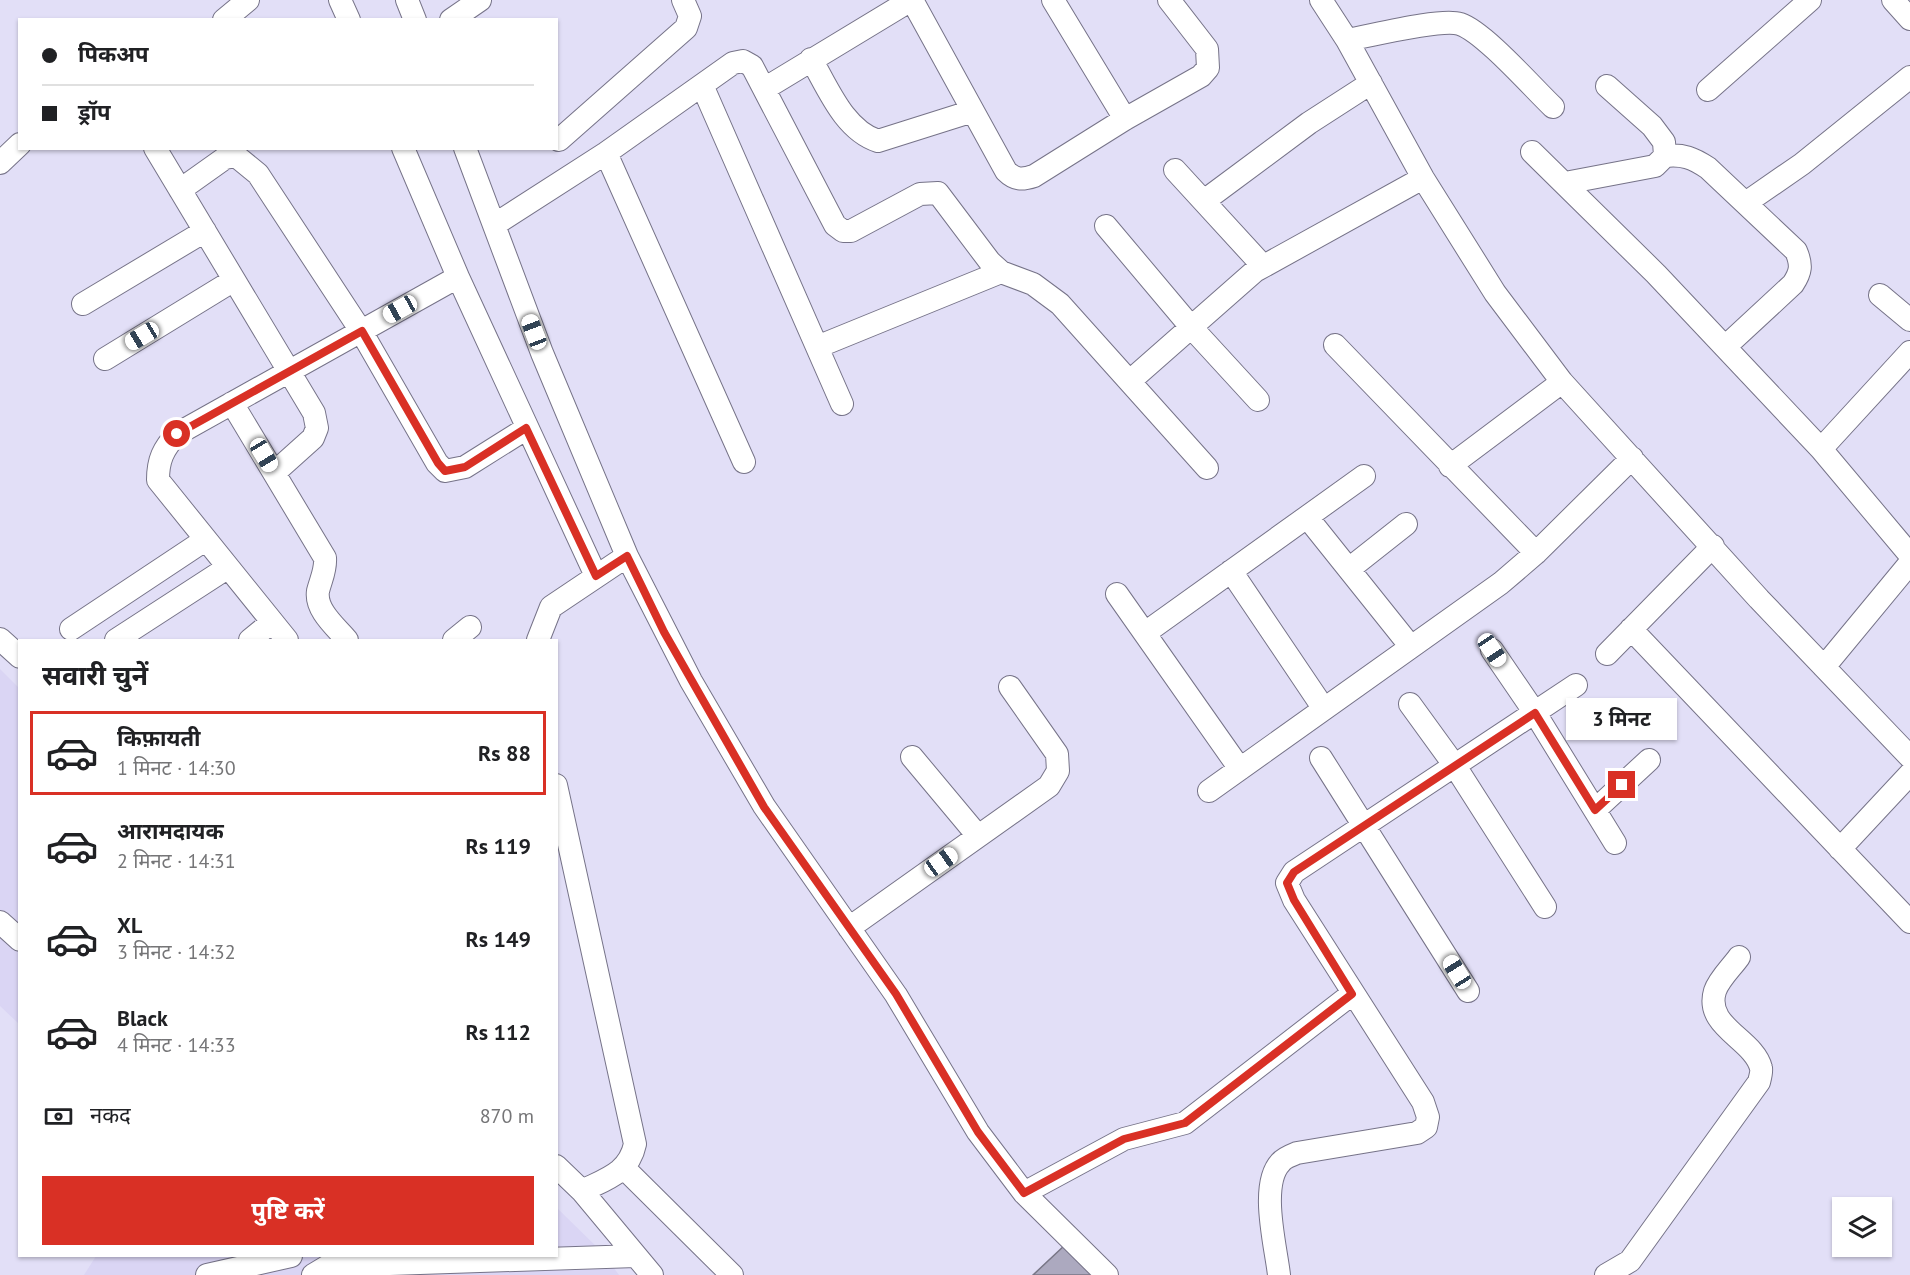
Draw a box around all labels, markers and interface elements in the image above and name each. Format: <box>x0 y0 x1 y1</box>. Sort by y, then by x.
text: पिकअप <box>78 40 149 68</box>
text: ड्रॉप <box>78 98 111 126</box>
car <box>380 292 420 326</box>
car <box>519 312 549 352</box>
car <box>122 319 162 353</box>
route start <box>163 420 190 447</box>
car <box>247 435 281 475</box>
car <box>1474 630 1510 670</box>
text: सवारी चुनें <box>42 658 148 692</box>
callout: 3 मिनट <box>1566 698 1678 740</box>
text: 3 मिनट <box>1592 706 1651 732</box>
text: किफ़ायती <box>117 724 201 752</box>
icon: car <box>45 726 99 780</box>
text: Rs 88 <box>478 739 531 767</box>
text: 1 मिनट · 14:30 <box>117 755 236 781</box>
route end <box>1608 771 1635 798</box>
text: आरामदायक <box>117 817 224 845</box>
icon: car <box>45 819 99 873</box>
text: Rs 119 <box>465 832 531 860</box>
car <box>921 844 961 880</box>
text: 2 मिनट · 14:31 <box>117 848 236 874</box>
text: XL <box>117 911 142 939</box>
icon: car <box>45 912 99 966</box>
text: Rs 149 <box>465 925 531 953</box>
text: 3 मिनट · 14:32 <box>117 939 236 965</box>
car <box>1440 952 1474 992</box>
text: Black <box>117 1004 168 1032</box>
icon: car <box>45 1005 99 1059</box>
text: Rs 112 <box>465 1018 531 1046</box>
text: 4 मिनट · 14:33 <box>117 1032 236 1058</box>
icon: cash <box>42 1100 75 1133</box>
text: नकद <box>90 1101 131 1129</box>
text: 870 m <box>480 1103 534 1129</box>
button: पुष्टि करें <box>42 1176 534 1245</box>
map controls <box>1832 1197 1892 1257</box>
button: layers <box>1832 1197 1892 1257</box>

